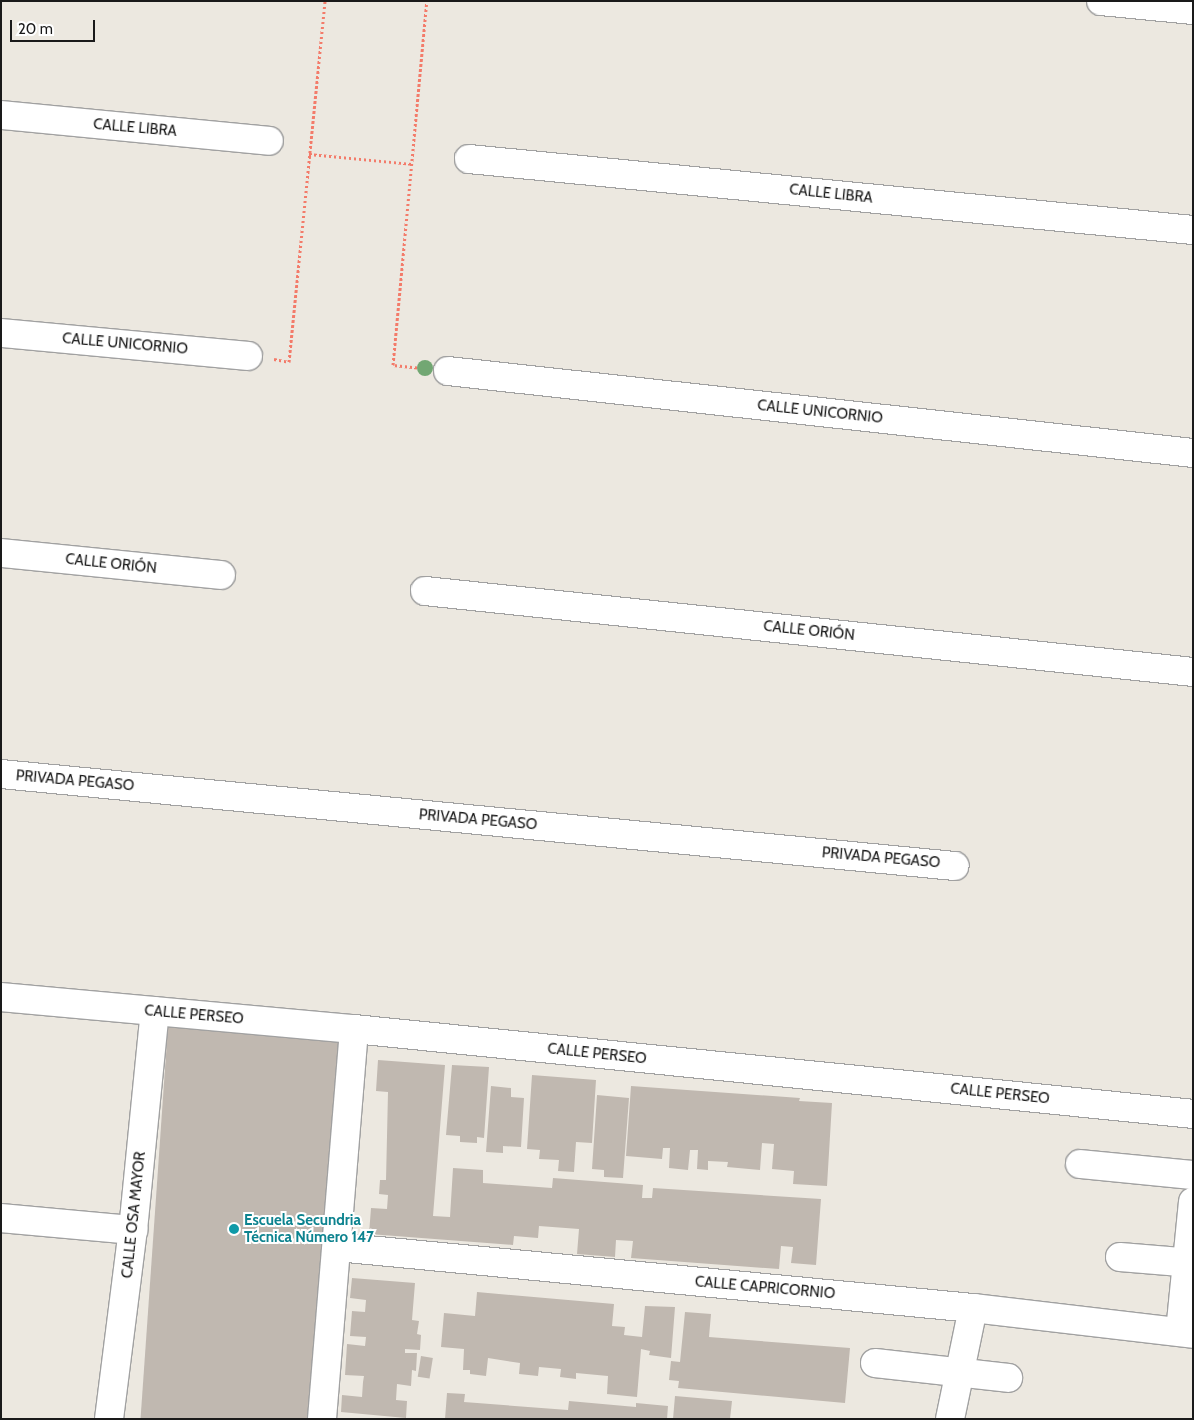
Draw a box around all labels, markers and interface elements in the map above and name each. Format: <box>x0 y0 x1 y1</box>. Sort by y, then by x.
scale bar <box>12 10 98 42</box>
text: 20 m <box>18 20 53 38</box>
street label: CALLE LIBRA <box>92 115 178 141</box>
street label: CALLE LIBRA <box>788 181 874 207</box>
street label: CALLE UNICORNIO <box>61 330 189 358</box>
street label: CALLE UNICORNIO <box>756 396 884 428</box>
street label: CALLE ORIÓN <box>64 550 158 578</box>
street label: CALLE ORIÓN <box>762 617 856 645</box>
street label: PRIVADA PEGASO <box>15 767 135 795</box>
street label: PRIVADA PEGASO <box>418 806 538 834</box>
street label: PRIVADA PEGASO <box>821 844 941 872</box>
street label: CALLE PERSEO <box>144 1002 244 1028</box>
street label: CALLE PERSEO <box>547 1040 647 1068</box>
street label: CALLE PERSEO <box>950 1080 1050 1108</box>
street label: CALLE OSA MAYOR <box>118 1151 150 1279</box>
place label: Escuela Secundria Técnica Número 147 <box>244 1211 374 1246</box>
marker: Escuela Secundria Técnica Número 147 <box>228 1223 240 1235</box>
street label: CALLE CAPRICORNIO <box>694 1273 836 1303</box>

